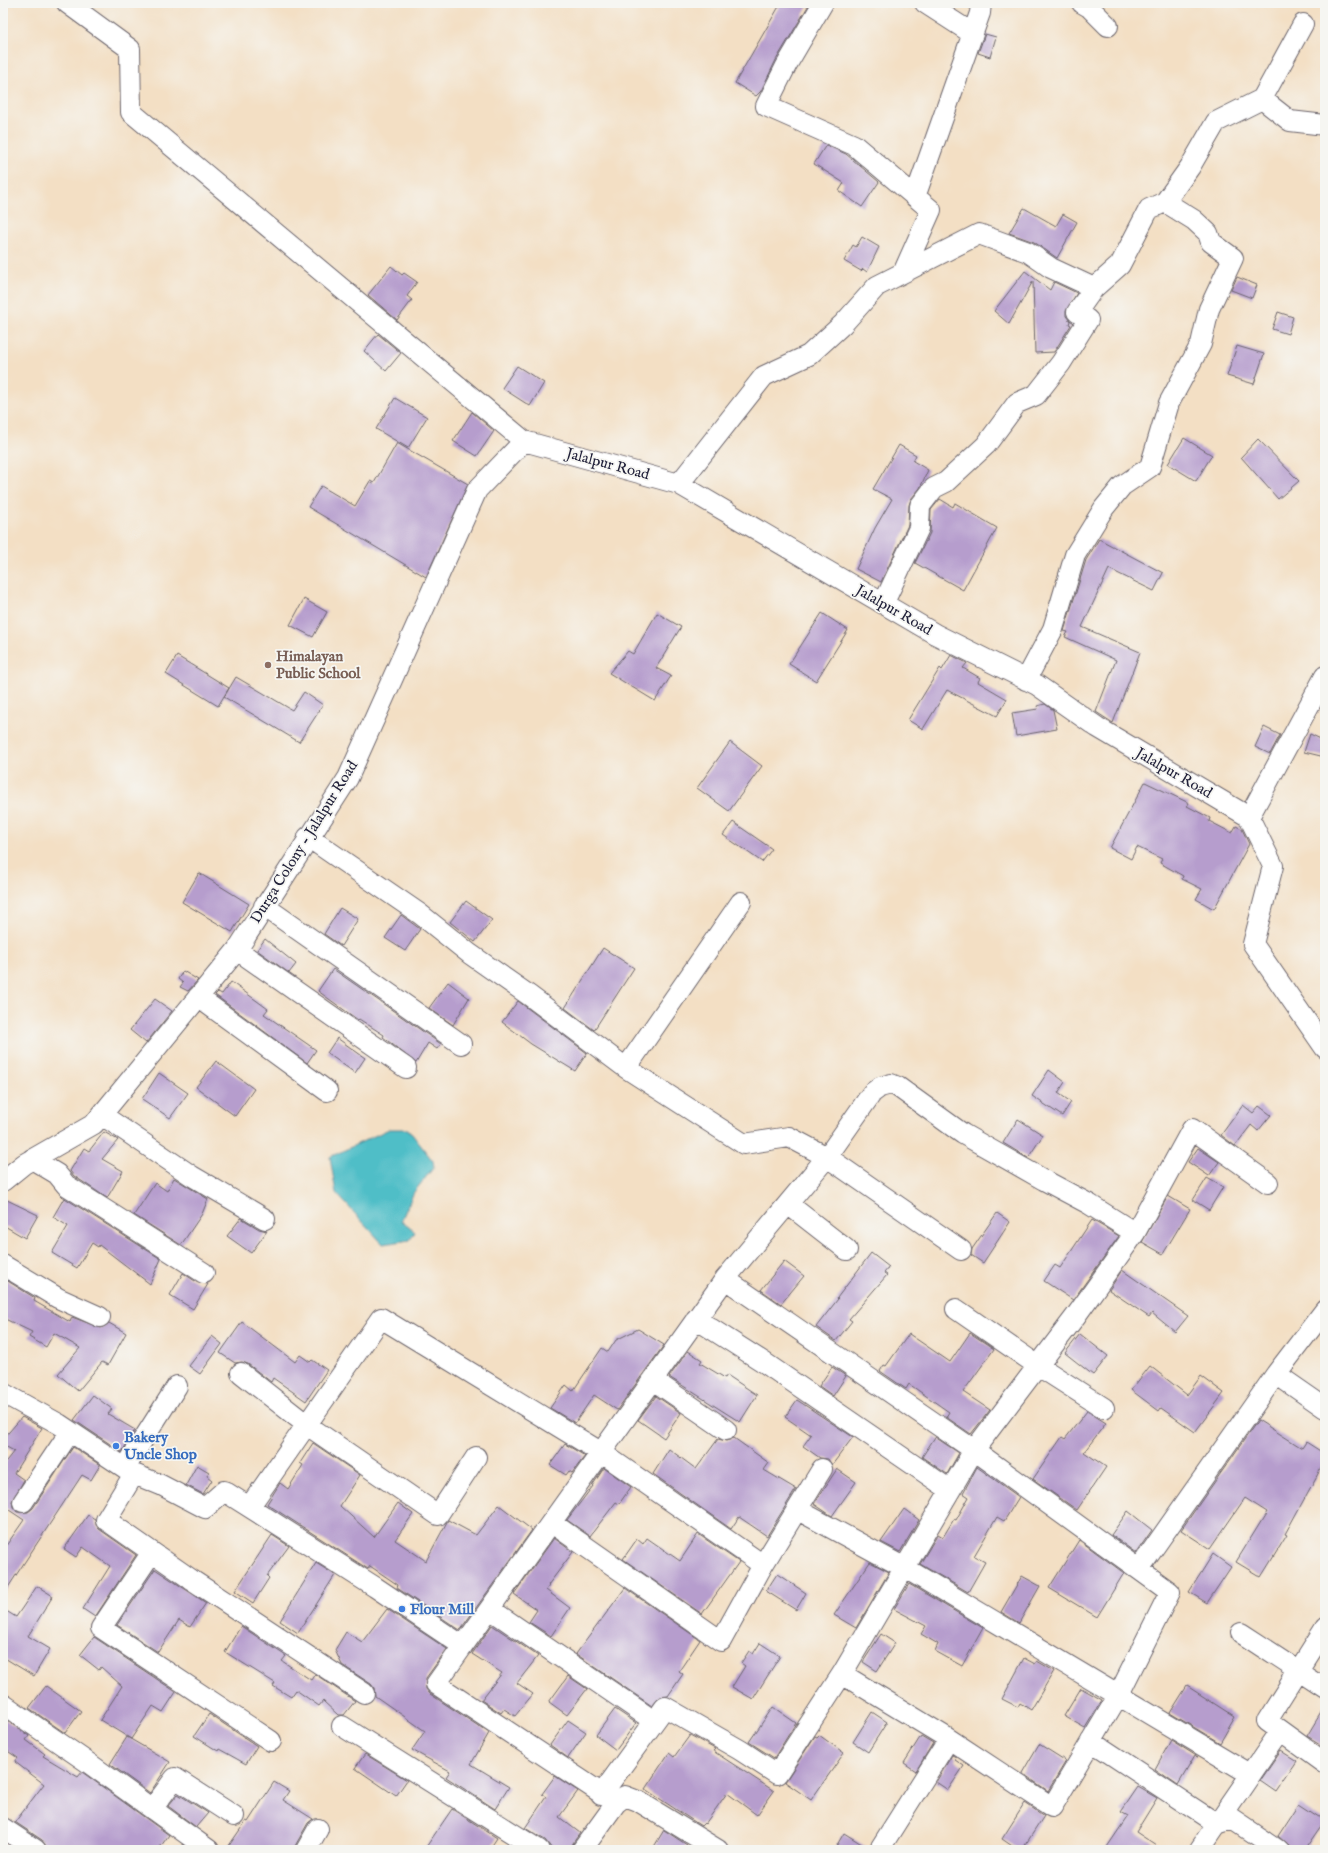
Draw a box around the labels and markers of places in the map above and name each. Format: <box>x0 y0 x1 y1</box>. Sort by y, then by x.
place label: Himalayan Public School <box>276 647 361 683</box>
marker: Himalayan Public School <box>263 660 273 670</box>
place label: Bakery Uncle Shop <box>123 1428 197 1464</box>
marker: Bakery Uncle Shop <box>111 1441 121 1451</box>
place label: Flour Mill <box>410 1600 475 1619</box>
marker: Flour Mill <box>397 1604 407 1614</box>

